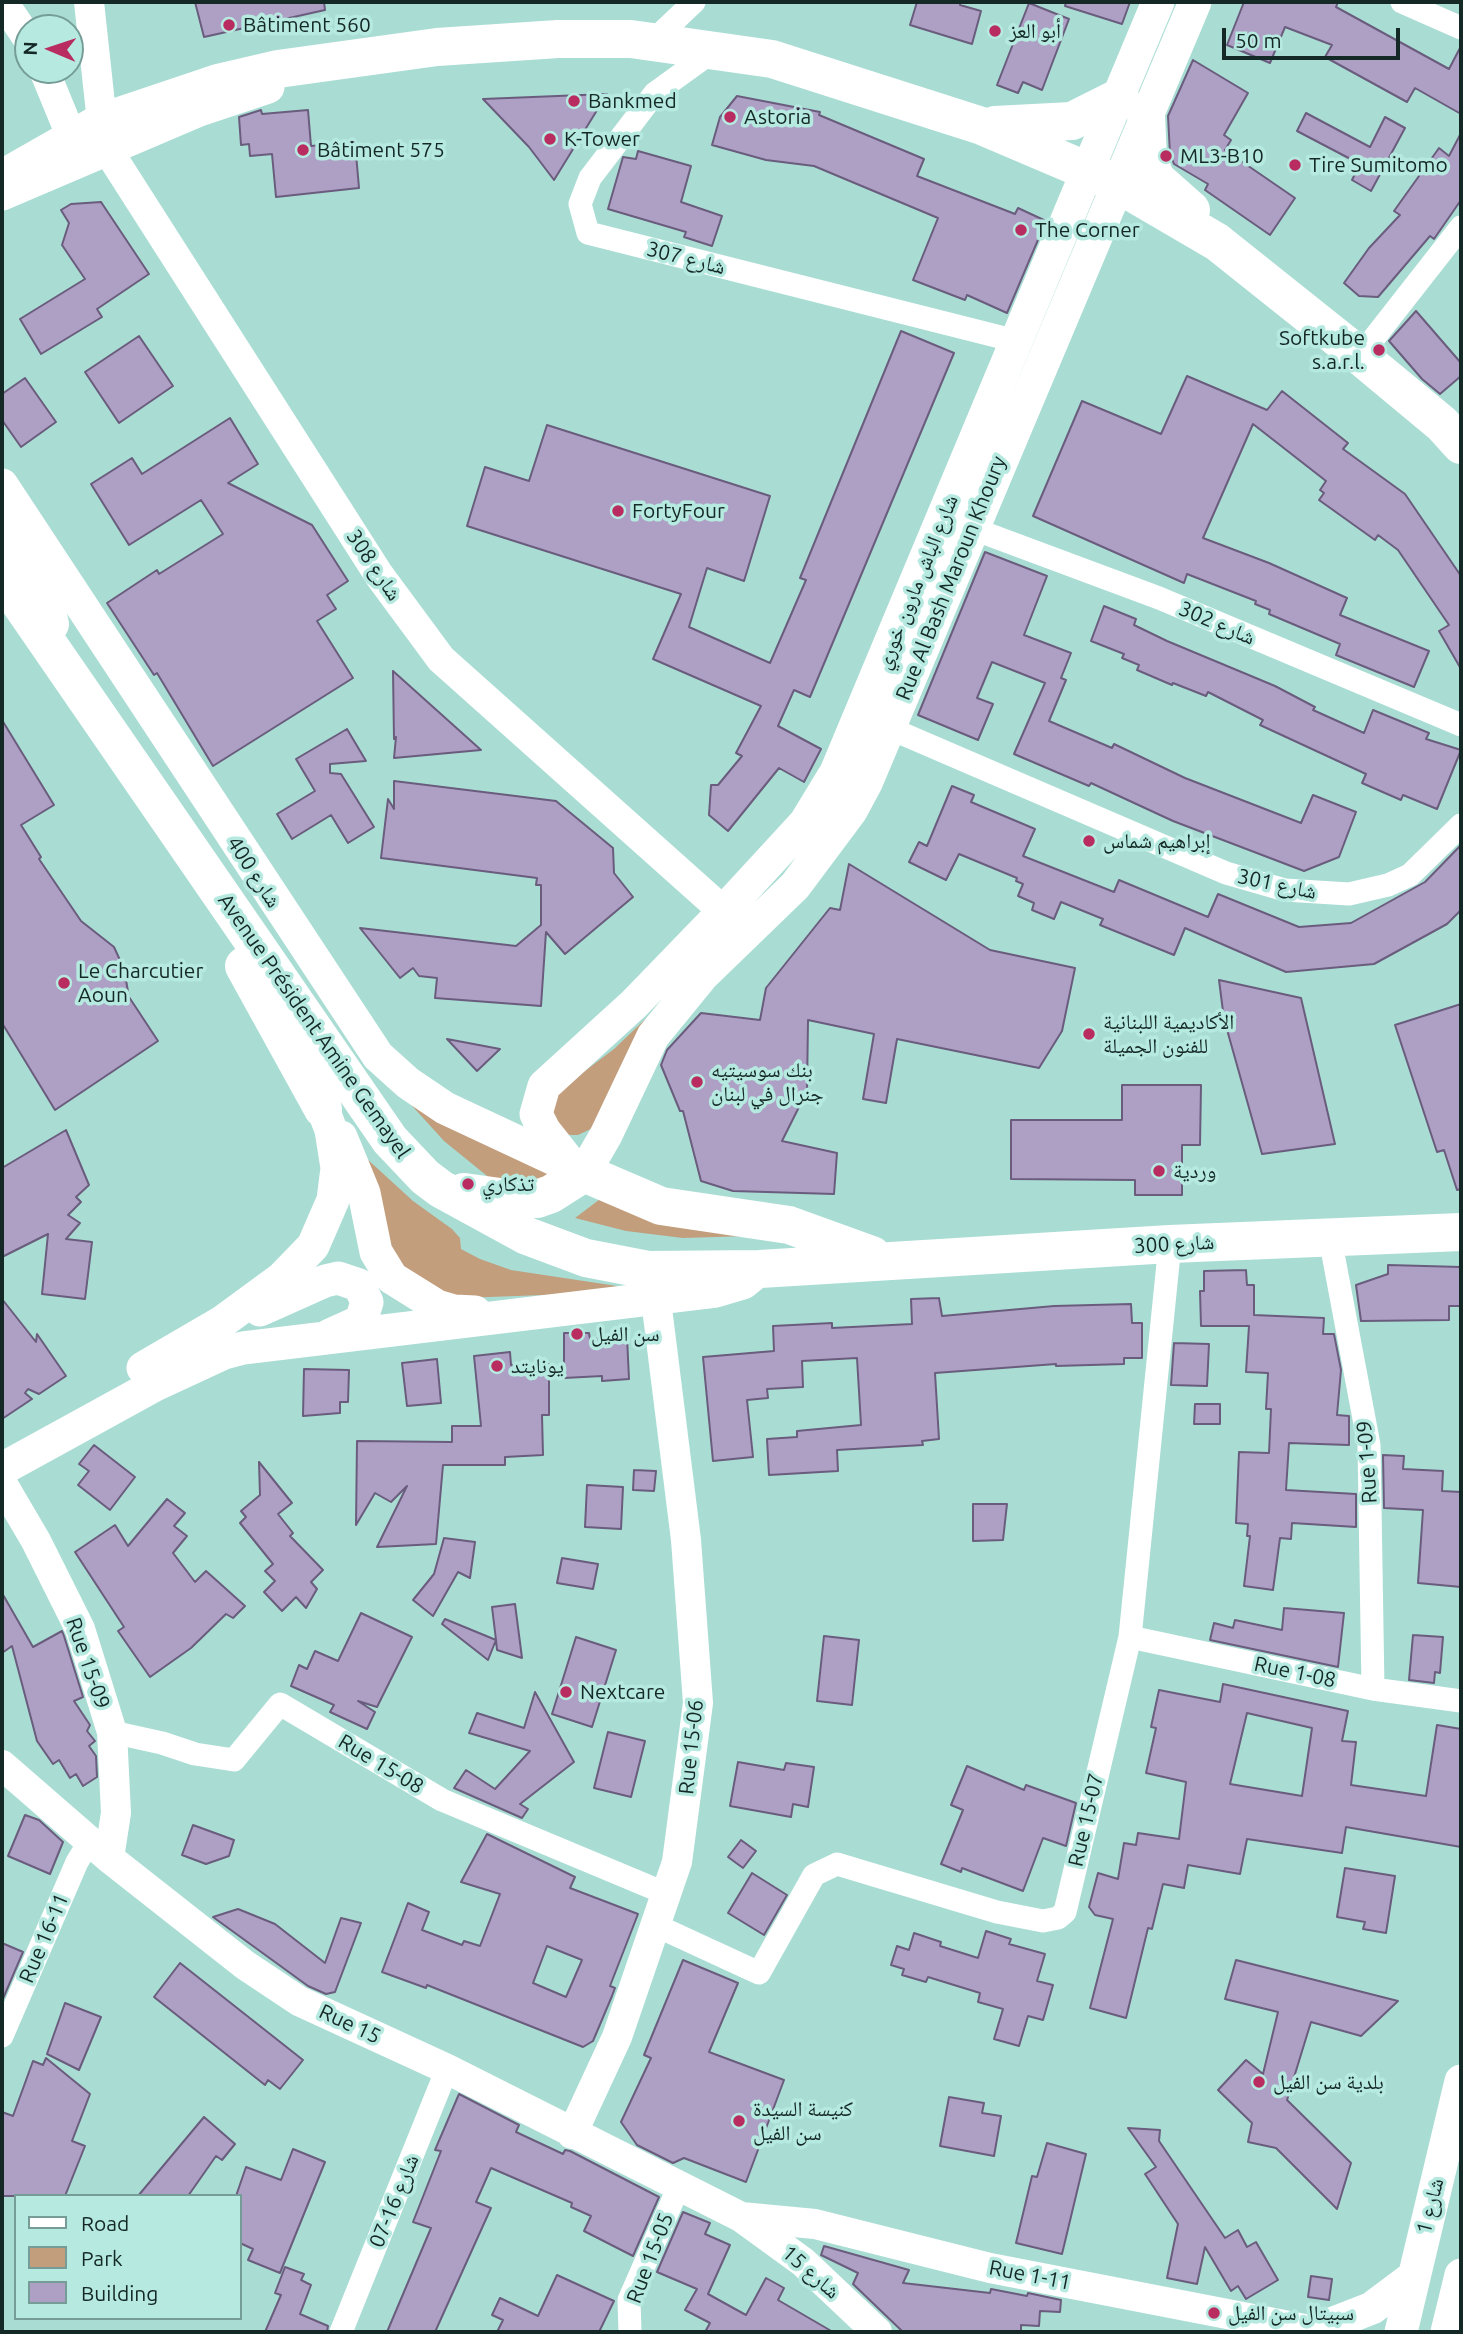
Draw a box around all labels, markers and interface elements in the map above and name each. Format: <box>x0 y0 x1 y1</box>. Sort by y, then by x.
place label: Bâtiment 560 <box>243 12 371 38</box>
north arrow <box>14 14 84 84</box>
scale bar <box>1225 14 1404 58</box>
marker: Bâtiment 560 <box>221 17 237 33</box>
place label: أبو العز <box>1009 18 1061 44</box>
marker: أبو العز <box>987 23 1003 39</box>
text: 50 m <box>1235 28 1282 52</box>
text: N <box>19 41 41 56</box>
place label: Bankmed <box>588 88 677 114</box>
marker: Bankmed <box>566 93 582 109</box>
place label: Astoria <box>744 104 811 130</box>
marker: Astoria <box>722 109 738 125</box>
place label: K-Tower <box>564 126 640 152</box>
marker: K-Tower <box>542 131 558 147</box>
place label: Bâtiment 575 <box>317 137 445 163</box>
marker: Bâtiment 575 <box>295 142 311 158</box>
place label: ML3-B10 <box>1180 143 1264 169</box>
marker: ML3-B10 <box>1158 148 1174 164</box>
place label: Tire Sumitomo <box>1309 152 1448 178</box>
marker: Tire Sumitomo <box>1287 157 1303 173</box>
place label: The Corner <box>1035 217 1140 243</box>
marker: The Corner <box>1013 222 1029 238</box>
street label: شارع 307 <box>644 236 728 280</box>
place label: Softkube s.a.r.l. <box>1279 325 1365 375</box>
marker: Softkube s.a.r.l. <box>1371 342 1387 358</box>
street label: Rue Al Bash Maroun Khoury <box>890 452 1012 704</box>
street label: شارع الباش مارون خوري <box>870 491 964 673</box>
place label: FortyFour <box>632 498 725 524</box>
marker: FortyFour <box>610 503 626 519</box>
street label: شارع 308 <box>341 525 407 605</box>
street label: شارع 302 <box>1175 596 1259 650</box>
place label: إبراهيم شماس <box>1103 828 1210 854</box>
street label: شارع 400 <box>222 831 286 913</box>
marker: إبراهيم شماس <box>1081 833 1097 849</box>
street label: شارع 301 <box>1235 863 1319 905</box>
street label: Avenue Président Amine Gemayel <box>213 889 415 1163</box>
place label: Le Charcutier Aoun <box>78 958 203 1008</box>
marker: Le Charcutier Aoun <box>56 975 72 991</box>
place label: الأكاديمية اللبنانية للفنون الجميلة <box>1103 1009 1234 1059</box>
marker: الأكاديمية اللبنانية للفنون الجميلة <box>1081 1026 1097 1042</box>
place label: بنك سوسيتيه جنرال في لبنان <box>711 1057 824 1107</box>
marker: بنك سوسيتيه جنرال في لبنان <box>689 1074 705 1090</box>
place label: وردية <box>1173 1158 1216 1184</box>
marker: وردية <box>1151 1163 1167 1179</box>
place label: تذكاري <box>482 1171 534 1197</box>
marker: تذكاري <box>460 1176 476 1192</box>
street label: شارع 300 <box>1133 1229 1215 1259</box>
place label: سن الفيل <box>591 1321 659 1347</box>
marker: سن الفيل <box>569 1326 585 1342</box>
place label: يونايتد <box>511 1353 564 1379</box>
marker: يونايتد <box>489 1358 505 1374</box>
street label: Rue 1-09 <box>1352 1420 1382 1504</box>
street label: Rue 15-09 <box>61 1614 115 1712</box>
street label: Rue 1-08 <box>1252 1651 1338 1693</box>
place label: Nextcare <box>580 1679 665 1705</box>
marker: Nextcare <box>558 1684 574 1700</box>
street label: Rue 15-06 <box>674 1698 708 1796</box>
street label: Rue 15-08 <box>334 1729 428 1799</box>
street label: Rue 15-07 <box>1063 1771 1109 1869</box>
street label: Rue 16-11 <box>14 1889 74 1987</box>
street label: Rue 15 <box>315 1999 385 2049</box>
place label: بلدية سن الفيل <box>1273 2069 1384 2095</box>
marker: بلدية سن الفيل <box>1251 2074 1267 2090</box>
place label: كنيسة السيدة سن الفيل <box>753 2096 853 2146</box>
marker: كنيسة السيدة سن الفيل <box>731 2113 747 2129</box>
street label: شارع 16-07 <box>364 2151 424 2251</box>
street label: شارع 1 <box>1411 2176 1449 2236</box>
legend <box>14 2194 242 2320</box>
street label: Rue 15-05 <box>621 2209 679 2307</box>
text: Road <box>81 2211 129 2235</box>
street label: شارع 15 <box>777 2240 845 2304</box>
text: Park <box>81 2246 123 2270</box>
street label: Rue 1-11 <box>987 2255 1073 2295</box>
text: Building <box>81 2281 158 2305</box>
place label: سبيتال سن الفيل <box>1228 2300 1354 2326</box>
marker: سبيتال سن الفيل <box>1206 2305 1222 2321</box>

